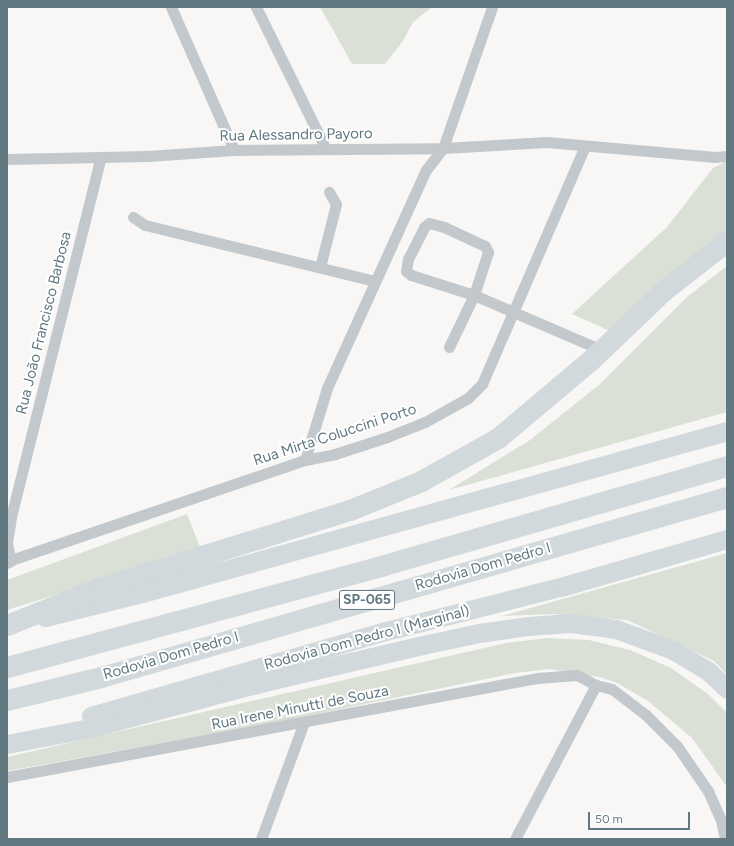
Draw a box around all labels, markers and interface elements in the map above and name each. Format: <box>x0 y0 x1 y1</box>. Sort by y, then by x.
street label: Rua Alessandro Payoro <box>219 125 373 145</box>
street label: Rua João Francisco Barbosa <box>13 230 75 416</box>
street label: Rua Mirta Coluccini Porto <box>251 400 419 470</box>
street label: Rodovia Dom Pedro I <box>413 539 553 595</box>
road number: SP-065 <box>339 588 395 612</box>
street label: Rodovia Dom Pedro I (Marginal) <box>262 602 472 674</box>
street label: Rodovia Dom Pedro I <box>101 628 241 684</box>
street label: Rua Irene Minutti de Souza <box>210 682 390 734</box>
scale bar <box>590 804 692 830</box>
text: 50 m <box>595 812 623 826</box>

